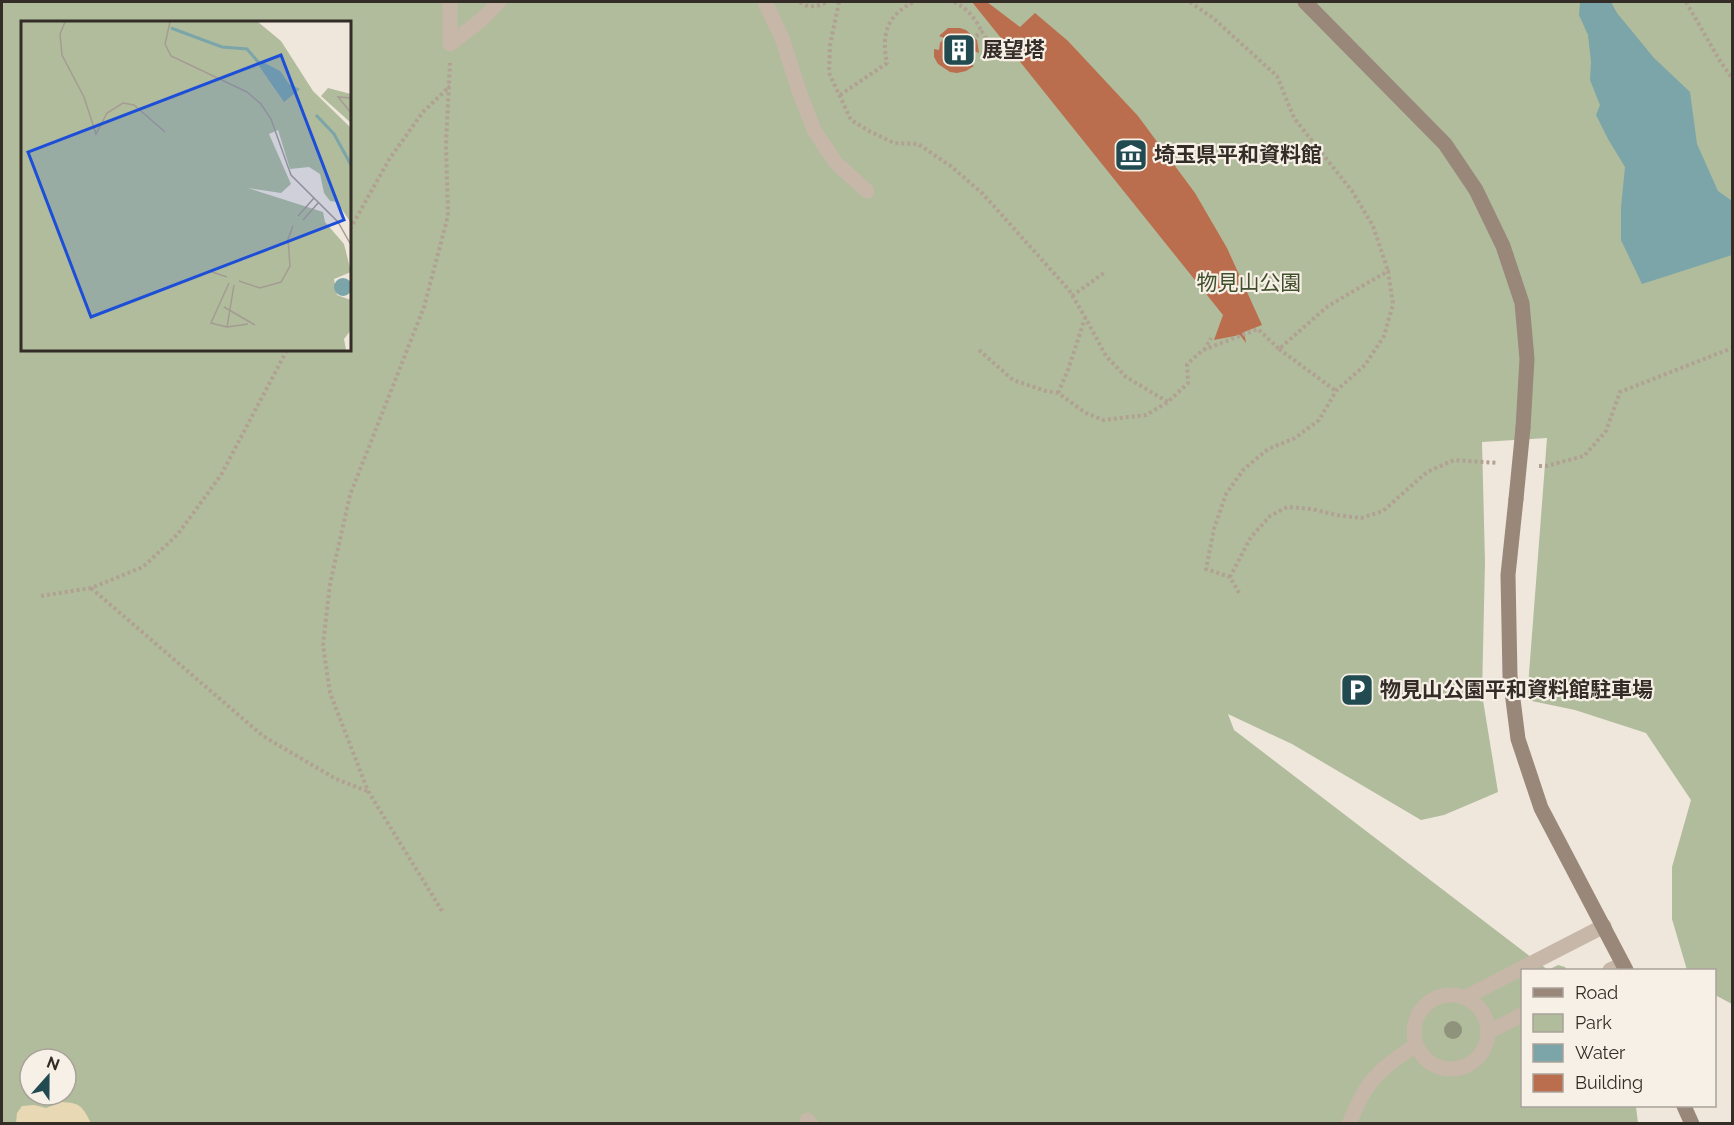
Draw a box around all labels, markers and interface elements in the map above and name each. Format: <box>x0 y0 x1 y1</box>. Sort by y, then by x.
inset map <box>21 21 351 351</box>
building icon: 展望塔 <box>941 32 977 68</box>
place label: 展望塔 <box>982 37 1045 62</box>
museum icon: 埼玉県平和資料館 <box>1113 137 1149 173</box>
place label: 埼玉県平和資料館 <box>1154 142 1322 167</box>
park label: 物見山公園 <box>1197 270 1302 295</box>
parking icon: 物見山公園平和資料館駐車場 <box>1339 672 1375 708</box>
place label: 物見山公園平和資料館駐車場 <box>1380 677 1653 702</box>
legend <box>1521 969 1716 1107</box>
text: Road <box>1575 982 1618 1003</box>
text: Park <box>1575 1012 1612 1033</box>
text: Water <box>1575 1042 1626 1063</box>
north arrow <box>18 1047 78 1107</box>
text: N <box>44 1052 62 1075</box>
text: Building <box>1575 1072 1643 1093</box>

